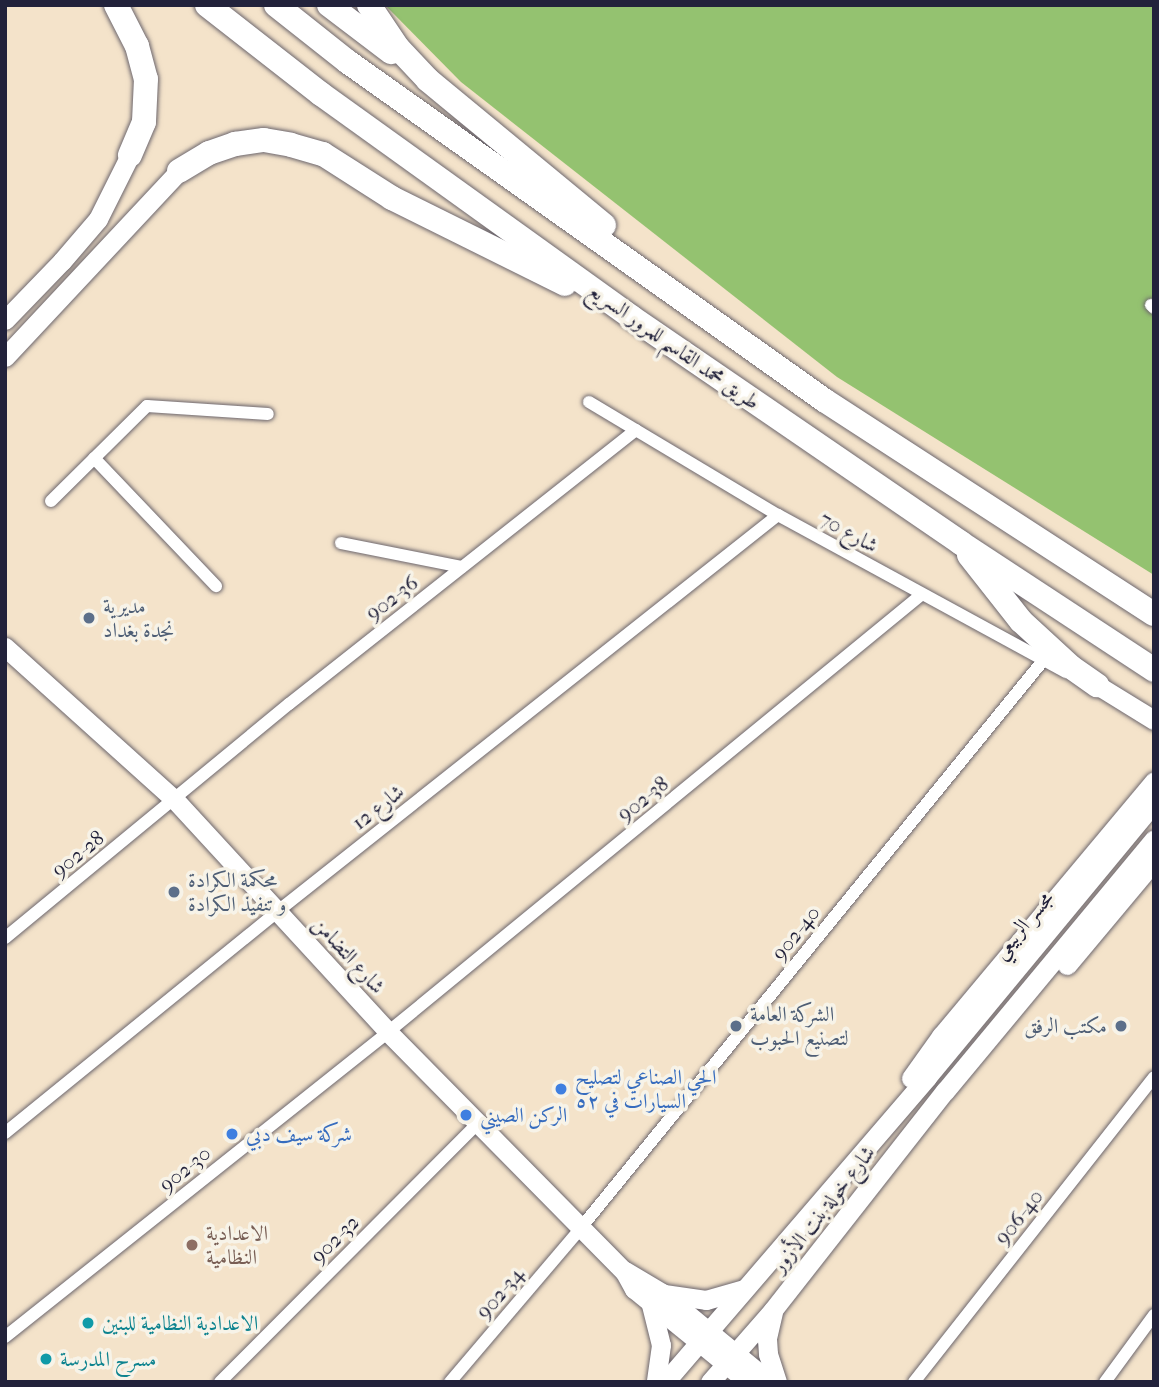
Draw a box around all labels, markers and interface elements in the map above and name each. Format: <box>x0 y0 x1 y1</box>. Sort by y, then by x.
street label: طريق محمد القاسم للمرور السريع <box>583 277 765 415</box>
street label: شارع 70 <box>816 506 882 558</box>
street label: 902-36 <box>361 570 423 626</box>
place label: مديرية نجدة بغداد <box>103 593 174 643</box>
marker: مديرية نجدة بغداد <box>81 610 97 626</box>
street label: 902-38 <box>613 771 673 827</box>
street label: شارع 12 <box>347 779 409 835</box>
street label: 902-28 <box>47 825 109 883</box>
place label: محكمة الكرادة و تنفيذ الكرادة <box>188 867 286 917</box>
marker: محكمة الكرادة و تنفيذ الكرادة <box>166 884 182 900</box>
street label: مجسر الربيعي <box>987 886 1059 964</box>
street label: 902-40 <box>766 901 826 965</box>
street label: شارع التضامن <box>308 911 390 999</box>
place label: الشركة العامة لتصنيع الحبوب <box>750 1001 849 1051</box>
place label: مكتب الرفق <box>1024 1013 1107 1039</box>
marker: الشركة العامة لتصنيع الحبوب <box>728 1018 744 1034</box>
marker: مكتب الرفق <box>1113 1018 1129 1034</box>
place label: الحي الصناعي لتصليح السيارات في ٥٢ <box>575 1064 717 1114</box>
marker: الحي الصناعي لتصليح السيارات في ٥٢ <box>553 1081 569 1097</box>
place label: الركن الصيني <box>480 1102 567 1128</box>
marker: الركن الصيني <box>458 1107 474 1123</box>
place label: شركة سيف دبي <box>246 1121 352 1147</box>
marker: شركة سيف دبي <box>224 1126 240 1142</box>
street label: 902-30 <box>154 1141 216 1197</box>
street label: شارع خولة بنت الأزور <box>766 1141 880 1277</box>
street label: 906-40 <box>990 1184 1048 1250</box>
street label: 902-32 <box>305 1209 365 1269</box>
place label: الاعدادية النظامية <box>206 1220 268 1270</box>
marker: الاعدادية النظامية <box>184 1237 200 1253</box>
street label: 902-34 <box>471 1262 529 1324</box>
place label: الاعدادية النظامية للبنين <box>102 1310 258 1336</box>
marker: الاعدادية النظامية للبنين <box>80 1315 96 1331</box>
place label: مسرح المدرسة <box>60 1346 156 1372</box>
marker: مسرح المدرسة <box>38 1351 54 1367</box>

